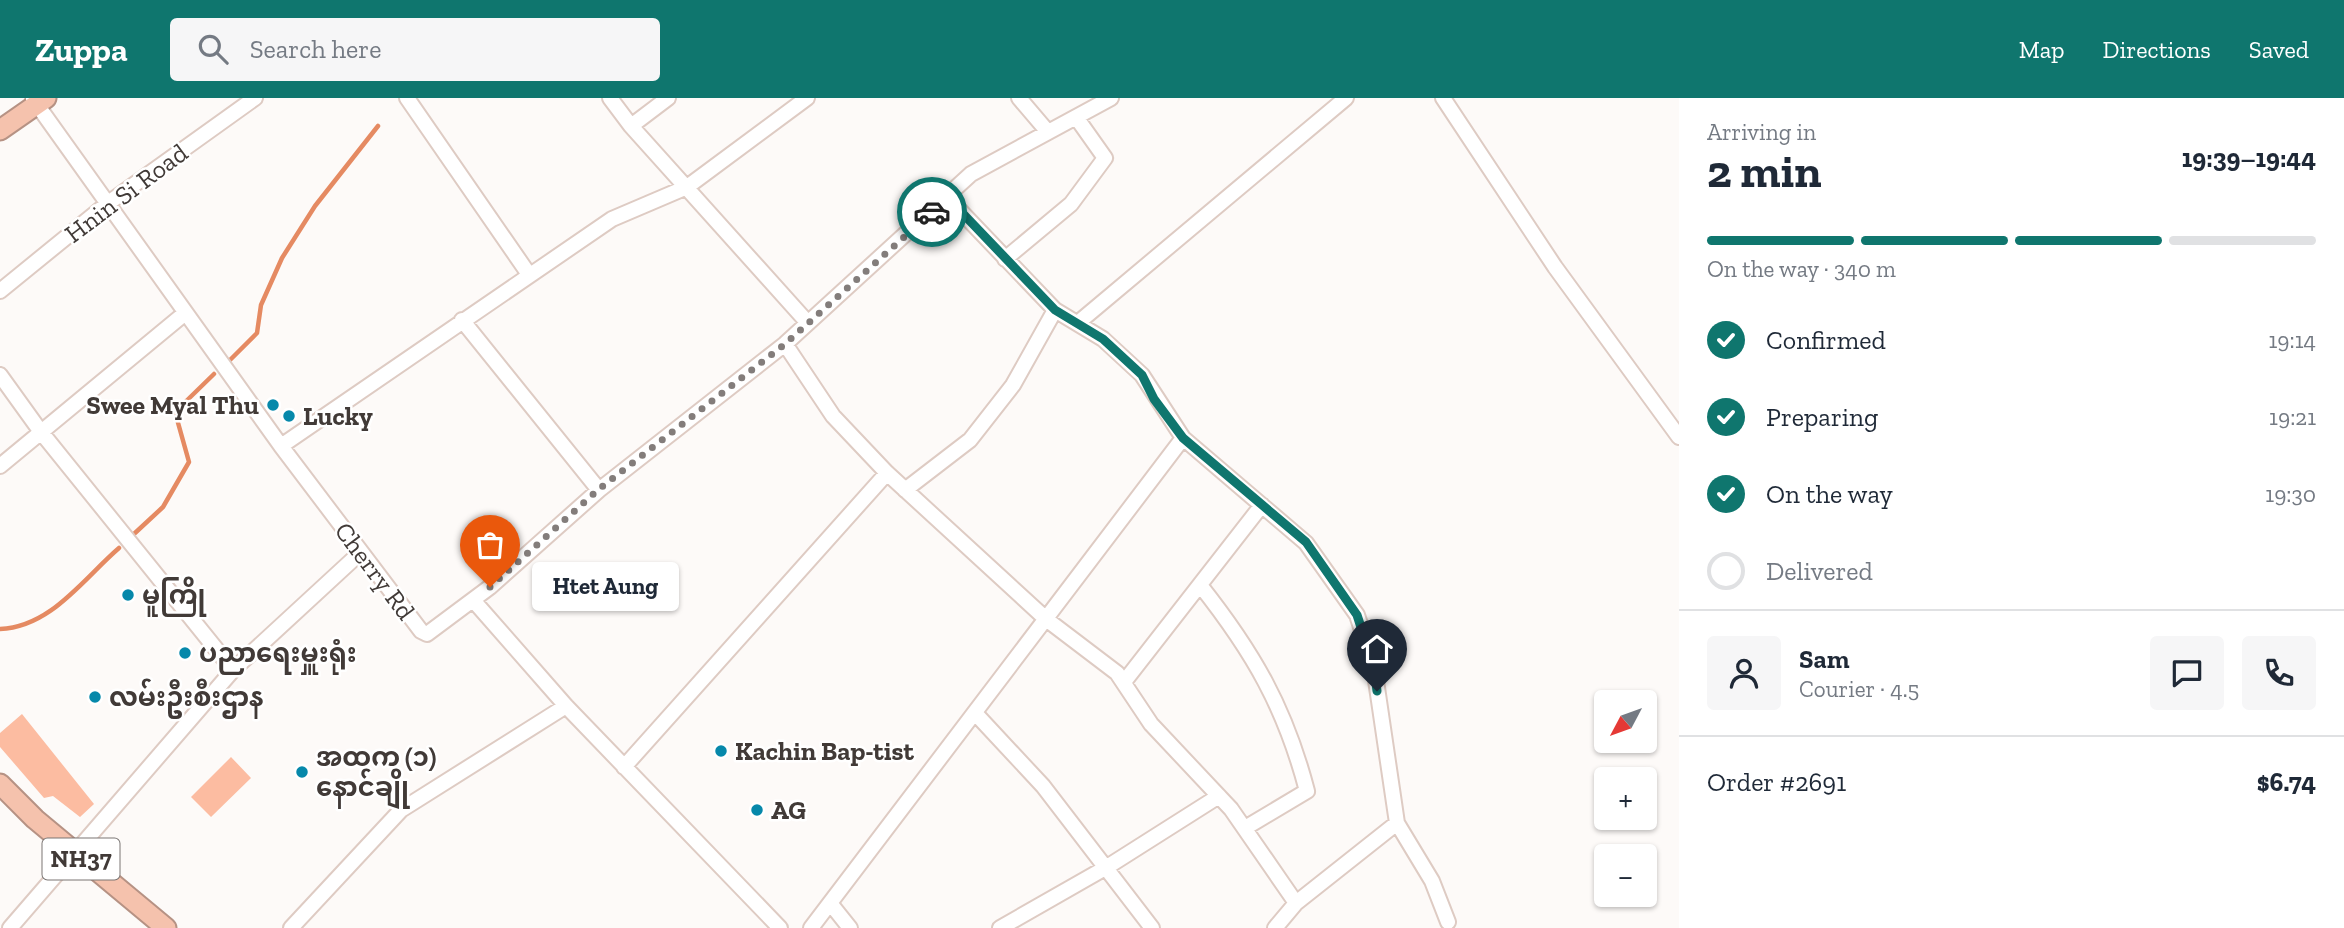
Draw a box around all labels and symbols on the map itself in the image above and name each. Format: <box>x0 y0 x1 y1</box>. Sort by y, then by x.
street label: Hnin Si Road <box>58 136 194 250</box>
courier <box>897 177 967 247</box>
place label: Swee Myal Thu <box>86 389 259 421</box>
marker: Swee Myal Thu <box>265 397 281 413</box>
place label: Lucky <box>303 400 373 432</box>
marker: Lucky <box>281 408 297 424</box>
pin <box>460 515 520 587</box>
street label: Cherry Rd <box>328 516 422 626</box>
callout: Htet Aung <box>532 562 679 612</box>
place label: မူကြို <box>142 576 207 617</box>
marker: မူကြို <box>120 587 136 603</box>
pin <box>1347 619 1407 691</box>
place label: ပညာရေးမှူးရုံး <box>199 637 357 675</box>
marker: ပညာရေးမှူးရုံး <box>177 645 193 661</box>
place label: လမ်းဦးစီးဌာန <box>109 678 264 719</box>
marker: လမ်းဦးစီးဌာန <box>87 689 103 705</box>
north arrow <box>1594 690 1657 752</box>
place label: Kachin Bap-tist <box>735 735 914 767</box>
place label: အထက (၁) နောင်ချို <box>316 741 436 809</box>
marker: Kachin Bap-tist <box>713 743 729 759</box>
marker: အထက (၁) နောင်ချို <box>294 764 310 780</box>
place label: AG <box>771 794 806 826</box>
marker: AG <box>749 802 765 818</box>
road number: NH37 <box>42 838 119 880</box>

